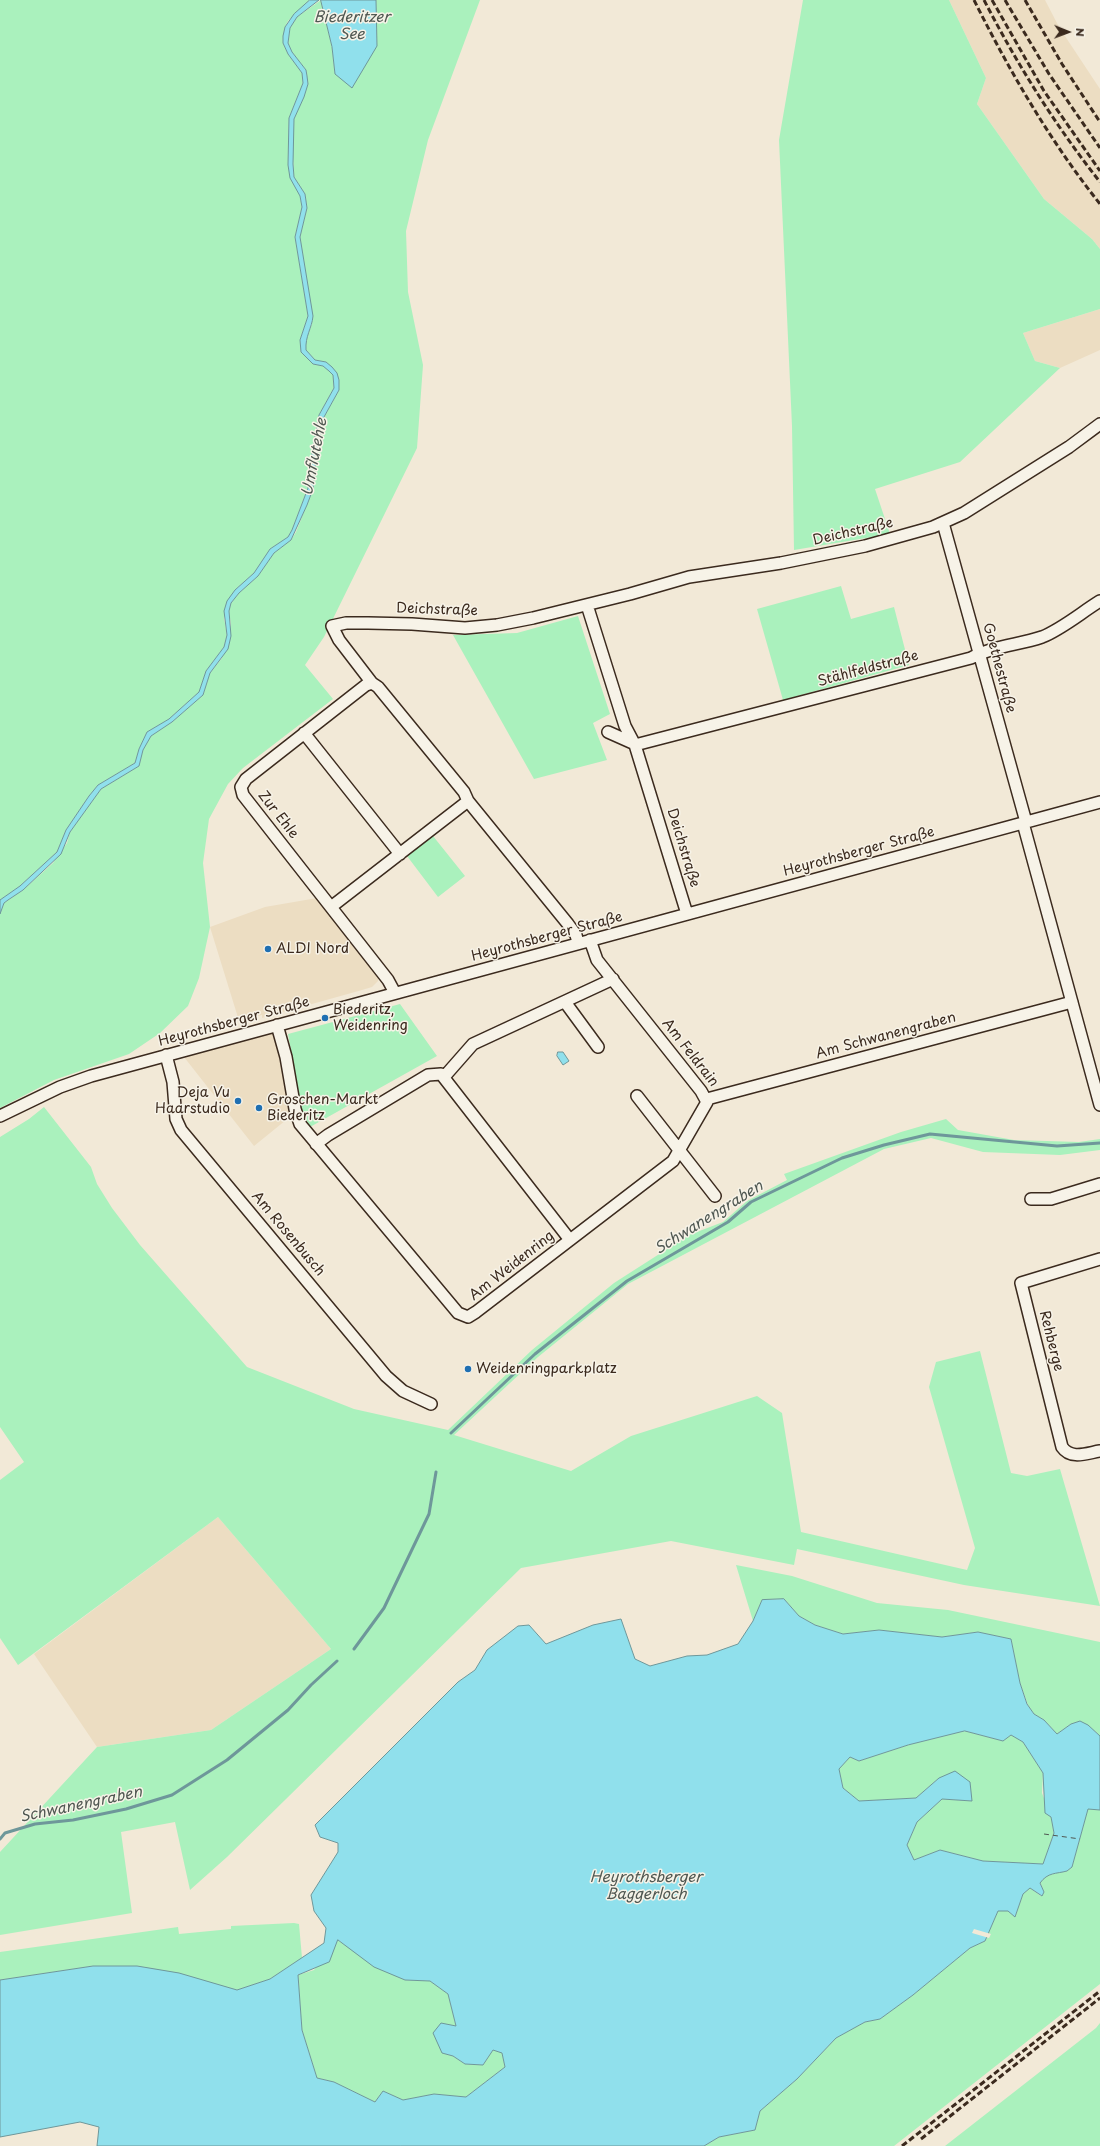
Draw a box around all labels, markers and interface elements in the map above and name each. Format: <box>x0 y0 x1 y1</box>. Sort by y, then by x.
water label: Biederitzer See <box>314 9 390 44</box>
north arrow <box>1048 12 1088 52</box>
text: N <box>1072 28 1089 37</box>
water label: Umflutehle <box>299 416 331 498</box>
street label: Deichstraße <box>811 515 895 549</box>
street label: Deichstraße <box>396 600 478 620</box>
street label: Goethestraße <box>979 621 1019 715</box>
street label: Stählfeldstraße <box>816 647 920 691</box>
street label: Zur Ehle <box>254 788 302 842</box>
street label: Deichstraße <box>663 806 703 890</box>
street label: Heyrothsberger Straße <box>782 824 936 880</box>
street label: Heyrothsberger Straße <box>470 909 624 965</box>
place label: ALDI Nord <box>276 941 349 957</box>
marker: ALDI Nord <box>263 944 273 954</box>
street label: Heyrothsberger Straße <box>157 994 311 1050</box>
place label: Biederitz, Weidenring <box>333 1002 408 1034</box>
street label: Am Schwanengraben <box>814 1009 958 1063</box>
marker: Biederitz, Weidenring <box>320 1013 330 1023</box>
street label: Am Feldrain <box>658 1016 722 1090</box>
place label: Deja Vu Haarstudio <box>155 1085 230 1118</box>
place label: Groschen-Markt Biederitz <box>267 1092 378 1124</box>
marker: Deja Vu Haarstudio <box>233 1096 243 1106</box>
marker: Groschen-Markt Biederitz <box>254 1103 264 1113</box>
water label: Schwanengraben <box>651 1177 767 1259</box>
street label: Am Rosenbusch <box>248 1188 328 1280</box>
street label: Am Weidenring <box>466 1228 558 1304</box>
street label: Rehberge <box>1035 1309 1067 1373</box>
place label: Weidenringparkplatz <box>476 1361 617 1377</box>
marker: Weidenringparkplatz <box>463 1364 473 1374</box>
water label: Schwanengraben <box>18 1783 144 1827</box>
water label: Heyrothsberger Baggerloch <box>590 1869 702 1904</box>

